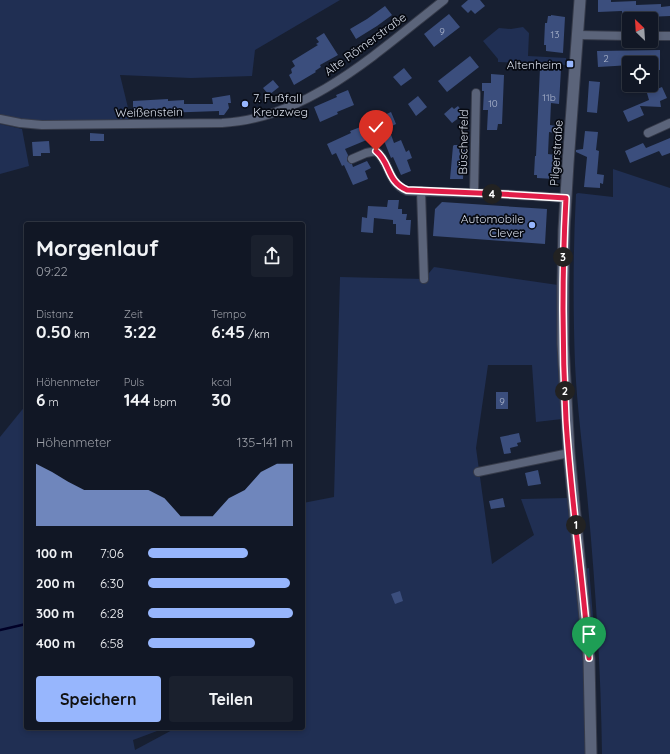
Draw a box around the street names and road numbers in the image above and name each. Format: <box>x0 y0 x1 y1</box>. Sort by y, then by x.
street label: Alte Römerstraße <box>321 9 409 79</box>
street label: Weißenstein <box>115 104 183 120</box>
street label: Büscherfeld <box>455 109 471 175</box>
street label: Pilgerstraße <box>546 119 566 187</box>

